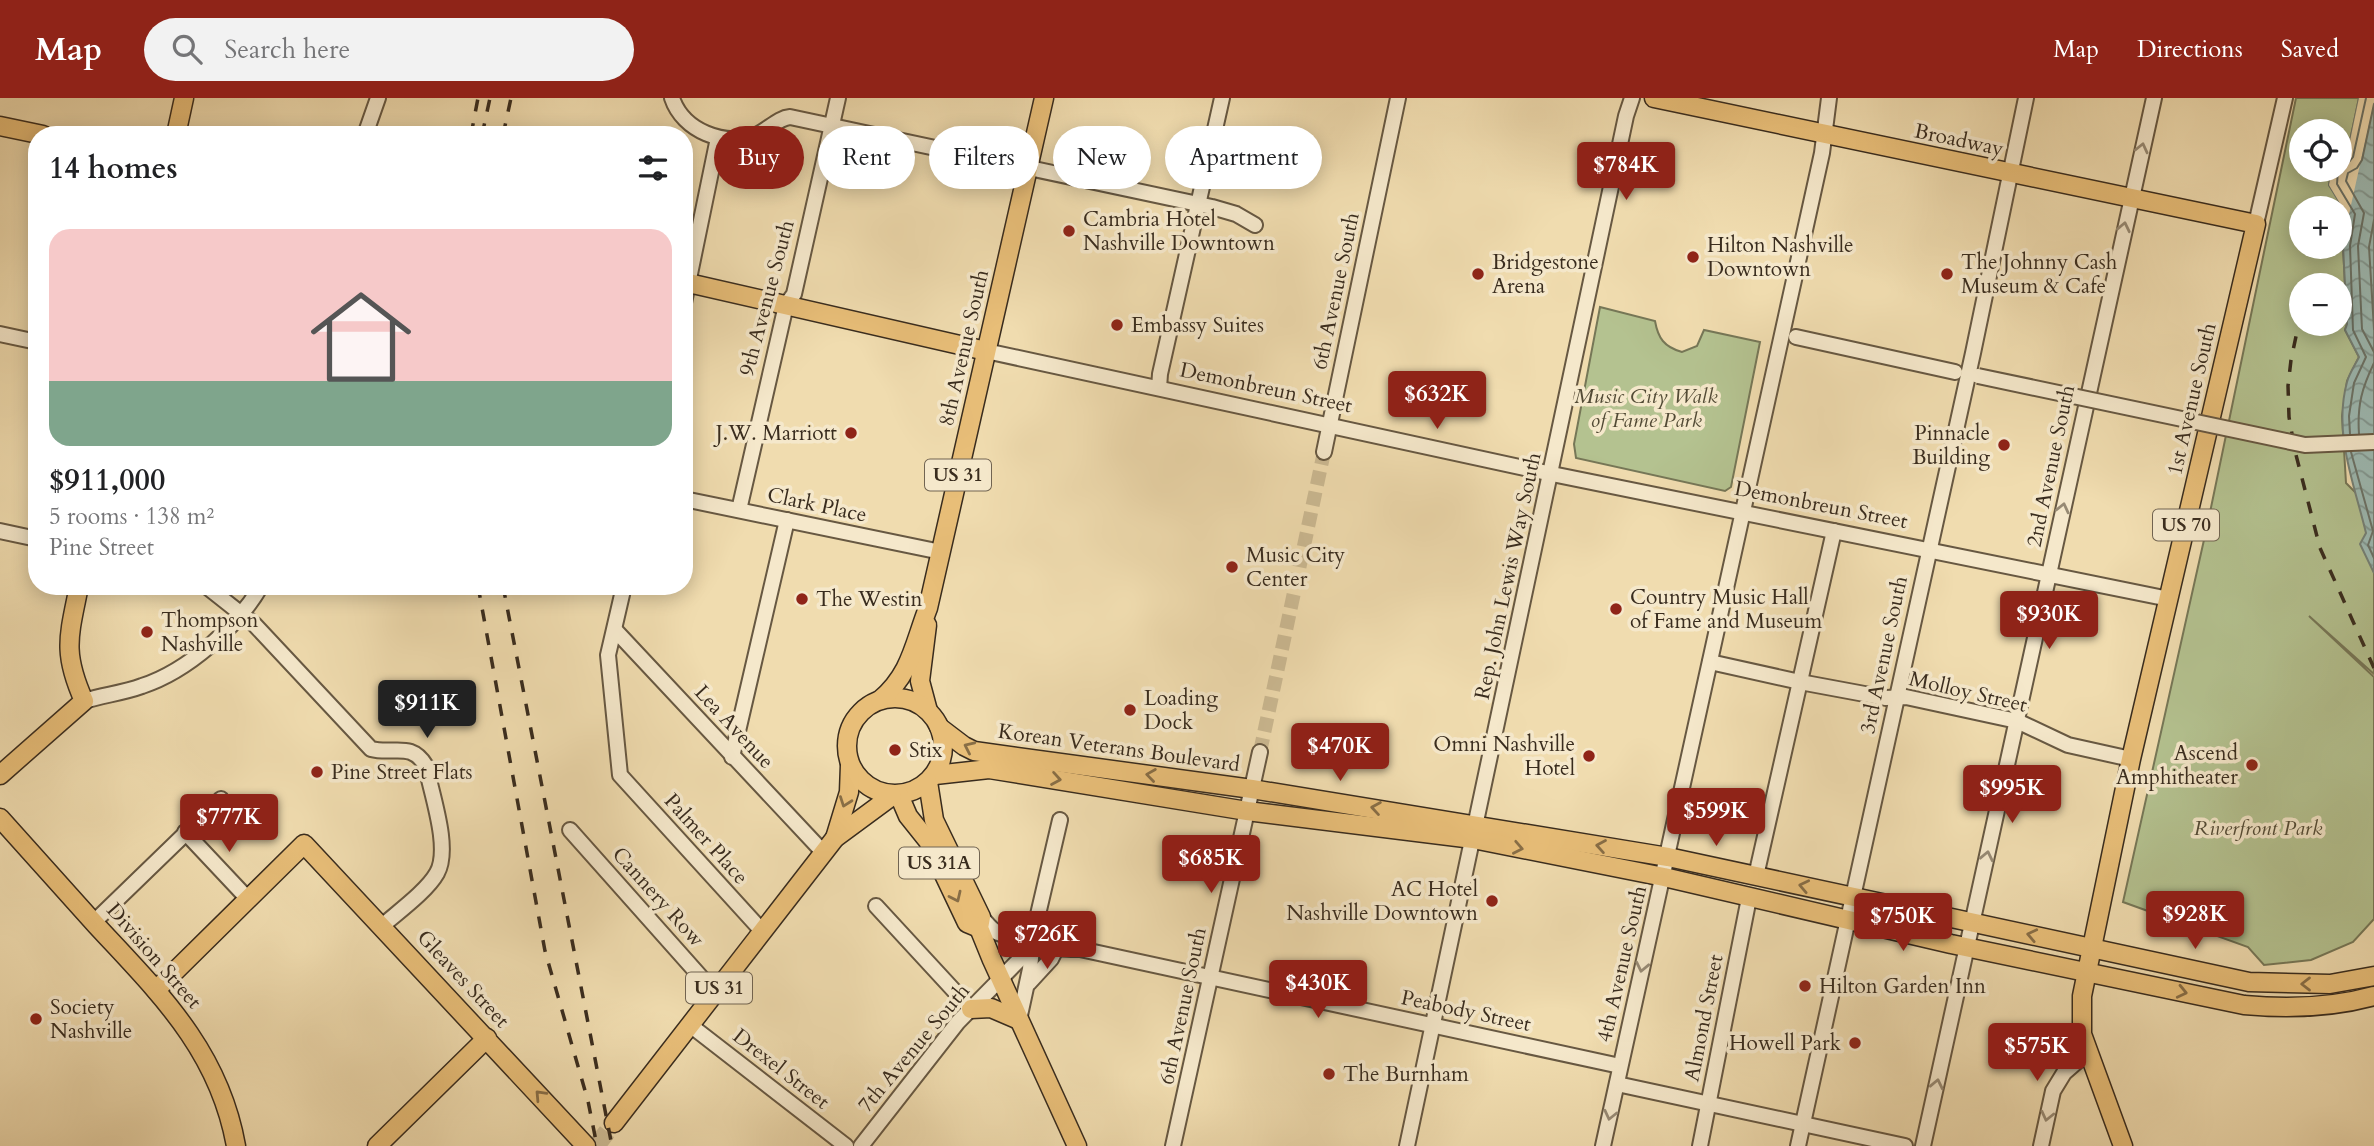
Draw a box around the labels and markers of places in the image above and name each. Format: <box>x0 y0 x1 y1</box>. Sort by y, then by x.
pin: $784K <box>1577 142 1675 202</box>
place label: Cambria Hotel Nashville Downtown <box>1083 205 1275 258</box>
marker: Cambria Hotel Nashville Downtown <box>1061 223 1077 239</box>
place label: Hilton Nashville Downtown <box>1707 231 1854 284</box>
place label: Bridgestone Arena <box>1492 248 1599 301</box>
place label: The Johnny Cash Museum & Cafe <box>1961 248 2118 301</box>
marker: Hilton Nashville Downtown <box>1685 249 1701 265</box>
marker: Bridgestone Arena <box>1470 266 1486 282</box>
marker: The Johnny Cash Museum & Cafe <box>1939 266 1955 282</box>
place label: Embassy Suites <box>1131 311 1264 340</box>
marker: Embassy Suites <box>1109 317 1125 333</box>
pin: $632K <box>1388 372 1486 431</box>
place label: J.W. Marriott <box>713 419 837 448</box>
place label: Pinnacle Building <box>1912 419 1990 472</box>
marker: J.W. Marriott <box>843 425 859 441</box>
marker: Pinnacle Building <box>1996 437 2012 453</box>
place label: Music City Center <box>1246 541 1345 594</box>
marker: Music City Center <box>1224 559 1240 575</box>
place label: Country Music Hall of Fame and Museum <box>1630 583 1823 636</box>
place label: The Westin <box>816 585 922 614</box>
marker: The Westin <box>794 591 810 607</box>
pin: $930K <box>2000 592 2098 651</box>
marker: Country Music Hall of Fame and Museum <box>1608 601 1624 617</box>
place label: Thompson Nashville <box>161 606 259 659</box>
marker: Thompson Nashville <box>139 624 155 640</box>
pin: $911K <box>378 680 476 740</box>
place label: Loading Dock <box>1144 684 1218 737</box>
marker: Loading Dock <box>1122 702 1138 718</box>
pin: $470K <box>1291 724 1389 783</box>
place label: Omni Nashville Hotel <box>1433 730 1575 783</box>
place label: Stix <box>909 736 943 765</box>
place label: Ascend Amphitheater <box>2116 739 2238 792</box>
marker: Stix <box>887 742 903 758</box>
marker: Omni Nashville Hotel <box>1581 748 1597 764</box>
marker: Ascend Amphitheater <box>2244 757 2260 773</box>
place label: Pine Street Flats <box>331 758 473 787</box>
marker: Pine Street Flats <box>309 764 325 780</box>
pin: $995K <box>1963 766 2061 825</box>
pin: $599K <box>1667 788 1765 848</box>
pin: $777K <box>180 794 278 854</box>
pin: $685K <box>1162 836 1260 895</box>
place label: AC Hotel Nashville Downtown <box>1286 875 1478 928</box>
pin: $928K <box>2146 892 2244 951</box>
marker: AC Hotel Nashville Downtown <box>1484 893 1500 909</box>
pin: $750K <box>1854 894 1952 953</box>
pin: $726K <box>998 912 1096 971</box>
pin: $430K <box>1269 960 1367 1020</box>
place label: Hilton Garden Inn <box>1819 972 1986 1001</box>
marker: Hilton Garden Inn <box>1797 978 1813 994</box>
place label: Society Nashville <box>50 993 132 1046</box>
marker: Society Nashville <box>28 1011 44 1027</box>
pin: $575K <box>1988 1024 2086 1083</box>
place label: Howell Park <box>1729 1029 1842 1058</box>
marker: Howell Park <box>1847 1035 1863 1051</box>
place label: The Burnham <box>1343 1060 1469 1089</box>
marker: The Burnham <box>1321 1066 1337 1082</box>

